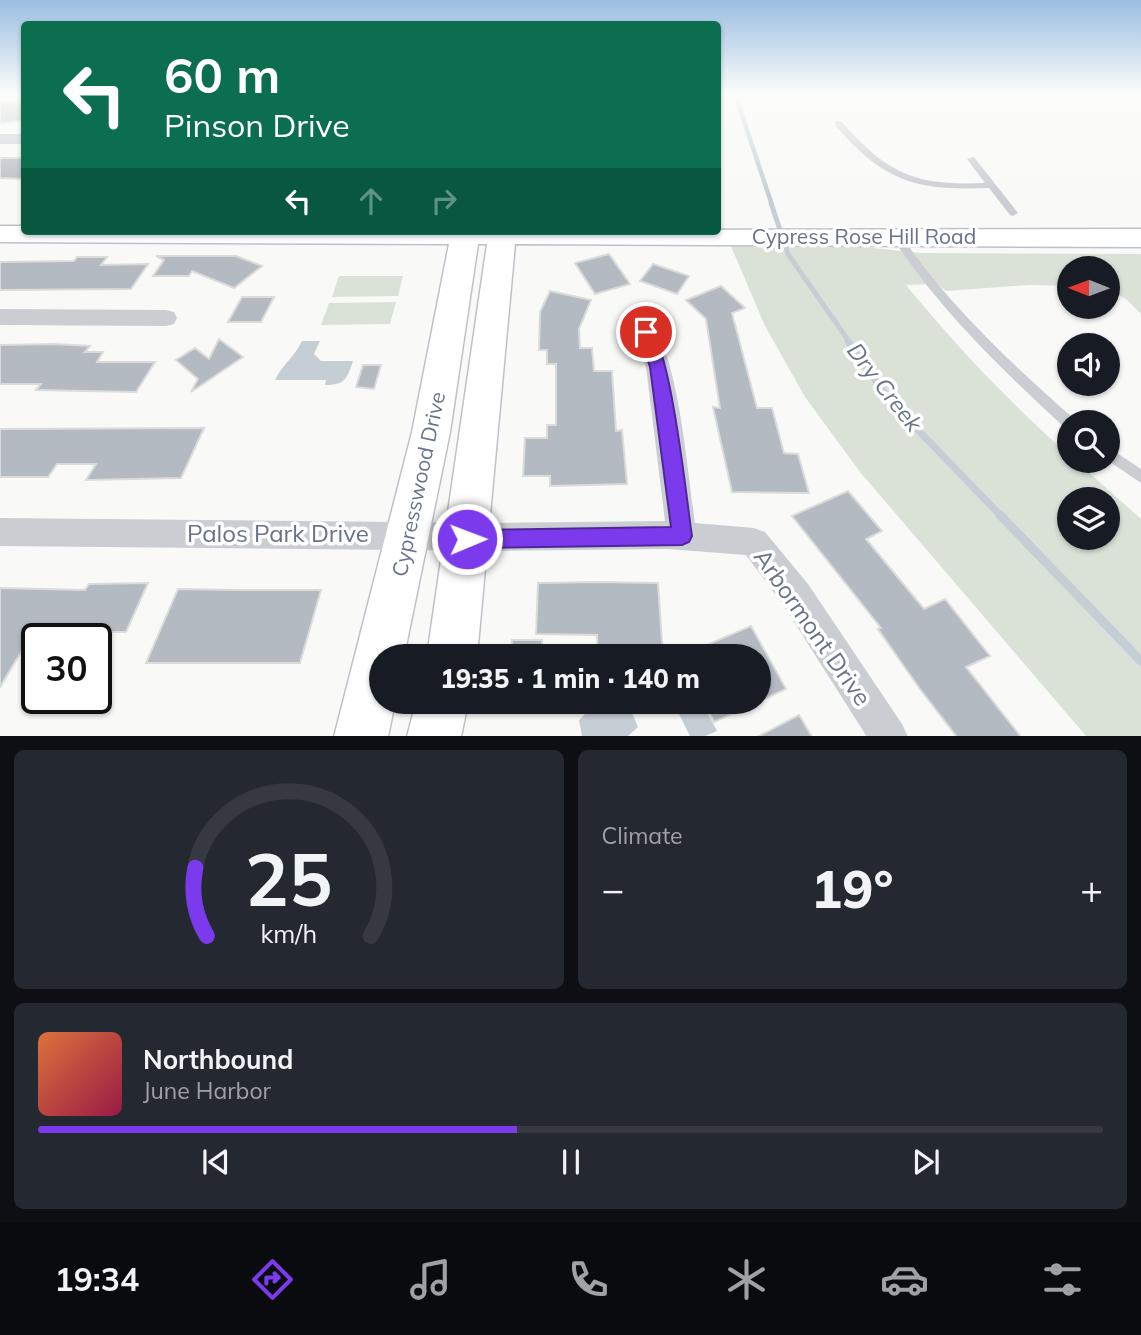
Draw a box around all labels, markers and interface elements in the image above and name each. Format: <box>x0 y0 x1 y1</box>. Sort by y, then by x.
text: 60 m <box>164 44 280 105</box>
icon: left <box>49 49 140 140</box>
text: Pinson Drive <box>164 105 350 145</box>
icon: left <box>279 182 317 220</box>
icon: ahead <box>352 182 390 220</box>
icon: right <box>425 182 463 220</box>
street label: Cypress Rose Hill Road <box>752 223 976 249</box>
north arrow <box>1057 256 1120 318</box>
map controls <box>1057 256 1120 550</box>
pin <box>616 302 676 362</box>
icon: arrive <box>627 313 665 351</box>
button: sound <box>1057 333 1120 396</box>
water label: Dry Creek <box>841 337 930 438</box>
street label: Cypresswood Drive <box>386 389 450 579</box>
button: search <box>1057 410 1120 473</box>
button: layers <box>1057 487 1120 550</box>
position arrow <box>430 502 504 576</box>
street label: Palos Park Drive <box>187 518 369 548</box>
street label: Arbormont Drive <box>748 543 878 711</box>
speed limit sign: 30 <box>21 623 112 714</box>
text: 19:35 · 1 min · 140 m <box>440 662 700 695</box>
text: Climate <box>602 821 683 850</box>
text: 25 <box>245 833 332 924</box>
text: 19° <box>811 856 893 921</box>
text: − <box>602 865 624 913</box>
text: + <box>1080 865 1103 913</box>
text: km/h <box>260 917 317 948</box>
text: Northbound <box>143 1043 293 1076</box>
text: June Harbor <box>143 1076 271 1105</box>
icon: previous <box>197 1143 235 1181</box>
icon: pause <box>552 1143 590 1181</box>
icon: next <box>907 1143 945 1181</box>
icon: directions <box>248 1255 297 1304</box>
icon: music <box>406 1255 455 1304</box>
icon: phone <box>564 1255 613 1304</box>
icon: climate <box>722 1255 771 1304</box>
icon: car <box>880 1255 929 1304</box>
icon: filters <box>1038 1255 1087 1304</box>
text: 19:34 <box>54 1259 139 1299</box>

